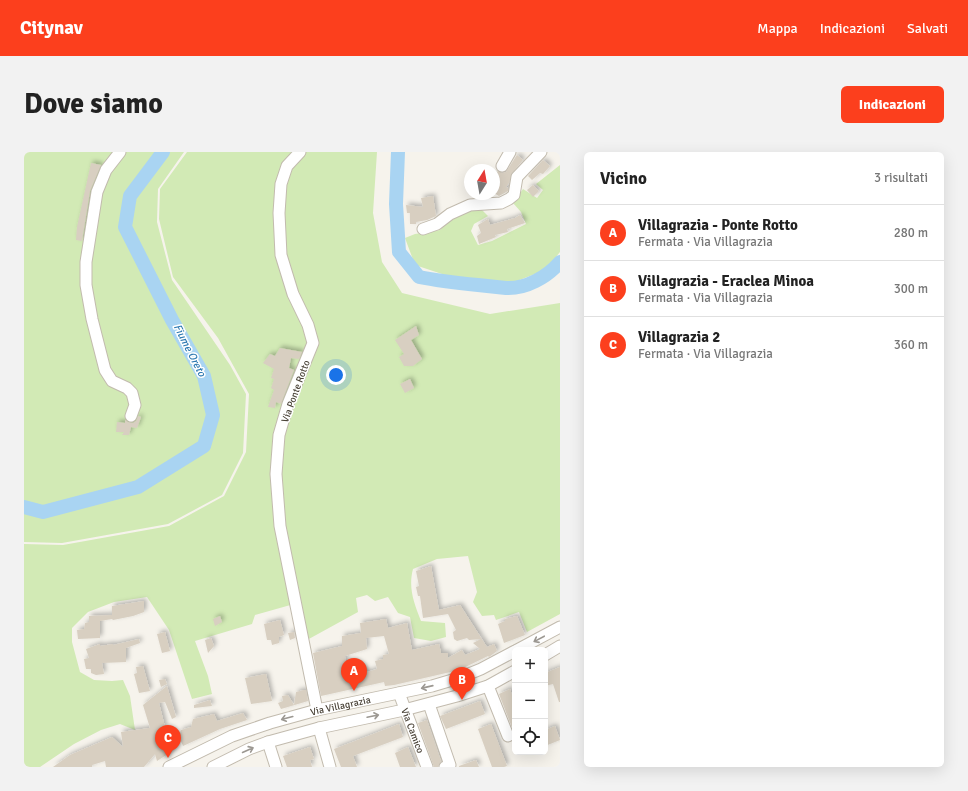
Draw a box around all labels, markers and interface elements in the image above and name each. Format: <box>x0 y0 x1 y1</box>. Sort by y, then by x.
text: Citynav <box>20 16 83 40</box>
text: Mappa <box>757 20 798 37</box>
text: Indicazioni <box>820 20 885 37</box>
text: Salvati <box>907 20 948 37</box>
button: Indicazioni <box>841 86 944 123</box>
text: Dove siamo <box>24 87 163 121</box>
north arrow <box>464 164 500 200</box>
text: Vicino <box>600 168 647 189</box>
text: 3 risultati <box>874 170 928 186</box>
text: Villagrazia - Ponte Rotto <box>638 216 798 234</box>
text: A <box>609 225 617 241</box>
text: 280 m <box>894 225 928 241</box>
text: Fermata · Via Villagrazia <box>638 234 773 250</box>
text: Villagrazia - Eraclea Minoa <box>638 272 814 290</box>
text: B <box>609 281 617 297</box>
text: 300 m <box>894 281 928 297</box>
text: Fermata · Via Villagrazia <box>638 290 773 306</box>
water label: Fiume Oreto <box>171 322 209 380</box>
text: Villagrazia 2 <box>638 328 720 346</box>
text: C <box>609 337 617 353</box>
text: 360 m <box>894 337 928 353</box>
text: Fermata · Via Villagrazia <box>638 346 773 362</box>
street label: Via Ponte Rotto <box>279 359 313 424</box>
your location <box>326 365 346 385</box>
one-way arrow <box>533 635 545 643</box>
map controls <box>512 647 548 755</box>
button: + <box>512 647 548 683</box>
pin: A <box>341 658 367 691</box>
pin: B <box>449 667 475 700</box>
one-way arrow <box>421 683 434 691</box>
button: − <box>512 683 548 719</box>
street label: Via Villagrazia <box>309 694 372 719</box>
street label: Via Camico <box>398 706 426 755</box>
one-way arrow <box>366 712 379 720</box>
one-way arrow <box>281 715 294 723</box>
button: locate <box>512 719 548 755</box>
pin: C <box>155 725 181 758</box>
one-way arrow <box>241 746 253 753</box>

